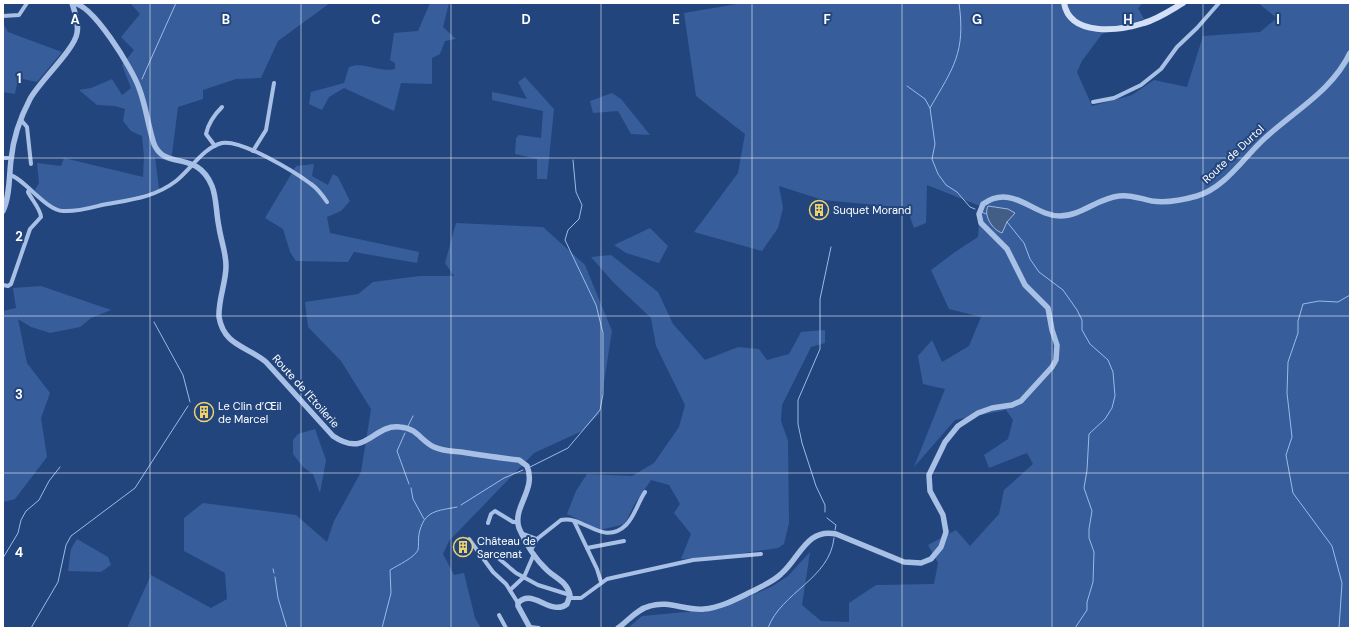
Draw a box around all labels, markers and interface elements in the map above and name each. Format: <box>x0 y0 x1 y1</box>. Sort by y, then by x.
text: A <box>70 11 80 28</box>
text: B <box>222 11 230 28</box>
text: C <box>371 11 381 28</box>
text: D <box>521 11 531 28</box>
text: E <box>672 11 680 28</box>
text: F <box>823 11 831 28</box>
text: G <box>972 11 982 28</box>
text: H <box>1123 11 1133 28</box>
text: I <box>1276 11 1280 28</box>
text: 1 <box>17 70 21 87</box>
street label: Route de Durtol <box>1199 122 1267 186</box>
building icon: Suquet Morand <box>808 199 830 221</box>
place label: Suquet Morand <box>833 203 911 217</box>
text: 2 <box>15 228 23 245</box>
street label: Route de l'Etoilerie <box>269 351 343 431</box>
text: 3 <box>15 386 23 403</box>
place label: Le Clin d’Œil de Marcel <box>218 399 282 426</box>
building icon: Le Clin d’Œil de Marcel <box>193 401 215 423</box>
place label: Château de Sarcenat <box>477 534 536 561</box>
building icon: Château de Sarcenat <box>452 536 474 558</box>
text: 4 <box>15 544 23 561</box>

